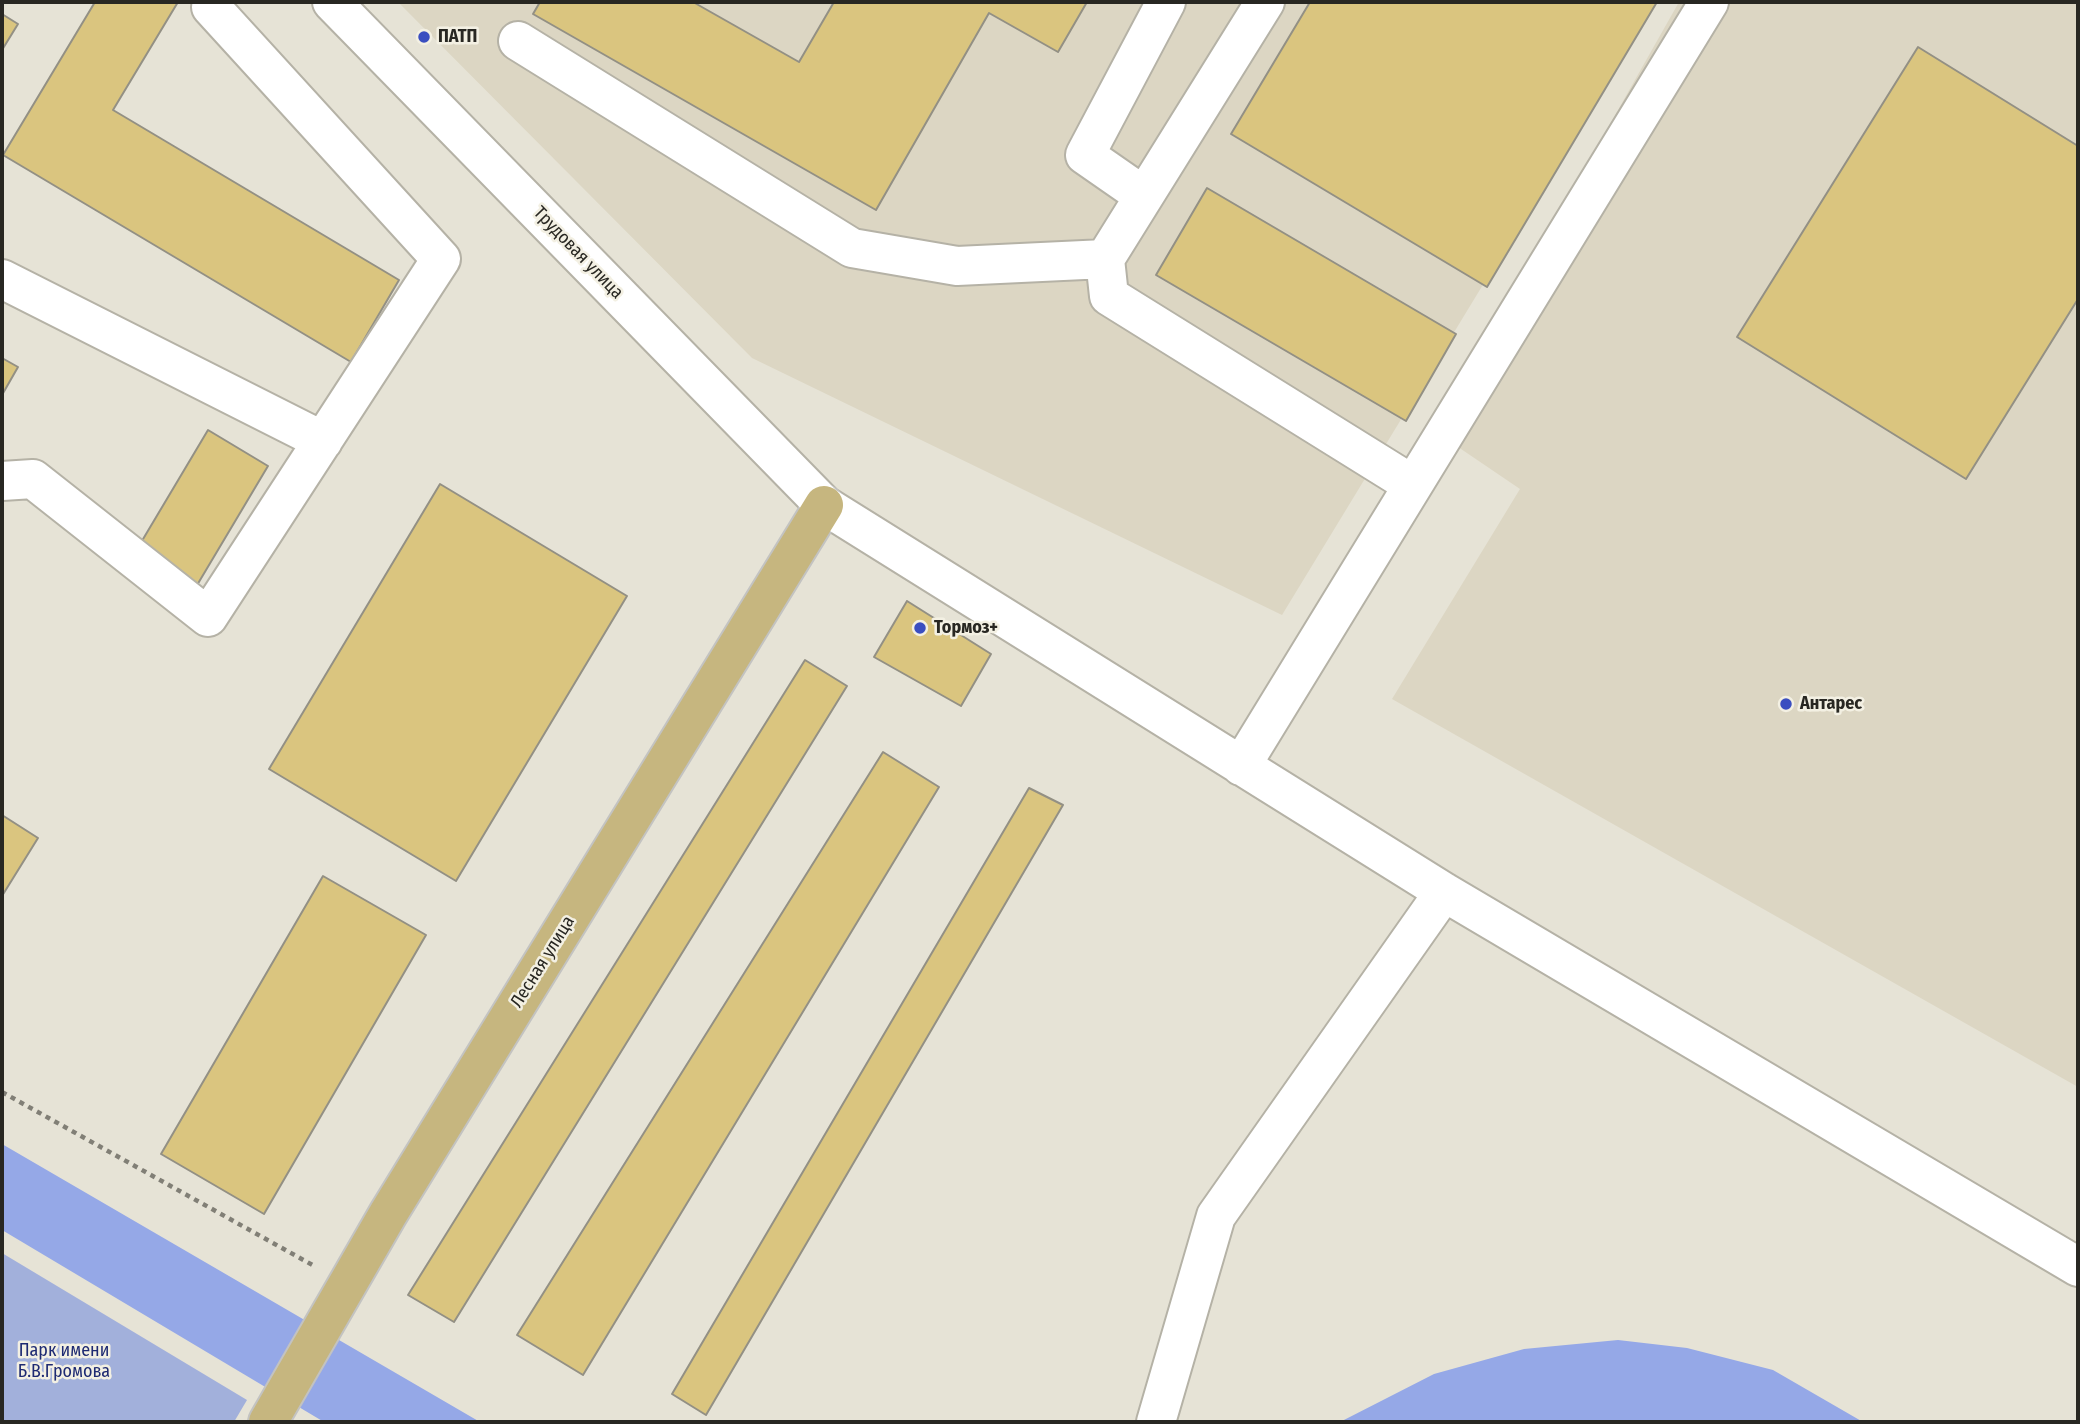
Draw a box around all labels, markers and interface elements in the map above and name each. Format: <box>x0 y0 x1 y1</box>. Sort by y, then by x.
place label: ПАТП <box>438 26 477 48</box>
marker: ПАТП <box>416 29 432 45</box>
street label: Трудовая улица <box>529 202 627 304</box>
place label: Тормоз+ <box>934 617 998 639</box>
marker: Тормоз+ <box>912 620 928 636</box>
place label: Антарес <box>1800 693 1862 715</box>
marker: Антарес <box>1778 696 1794 712</box>
street label: Лесная улица <box>506 912 580 1012</box>
park label: Парк имени Б.В.Громова <box>18 1340 110 1382</box>

